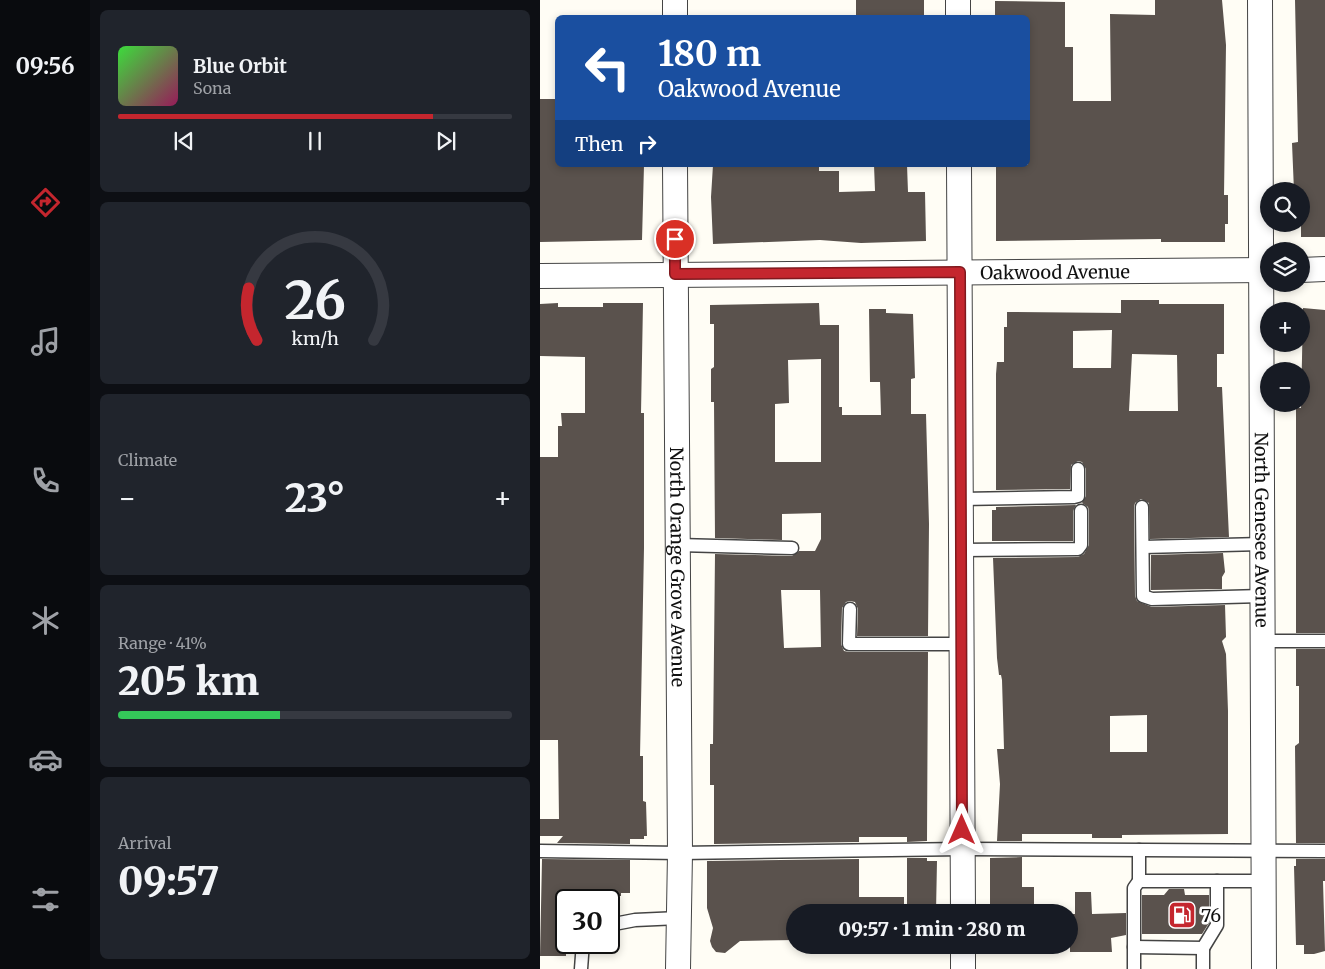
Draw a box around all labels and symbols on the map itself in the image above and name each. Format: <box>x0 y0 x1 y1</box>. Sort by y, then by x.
pin <box>654 218 696 260</box>
street label: Oakwood Avenue <box>980 260 1130 284</box>
street label: North Genesee Avenue <box>1250 432 1274 628</box>
street label: North Orange Grove Avenue <box>666 447 690 687</box>
position arrow <box>935 803 987 855</box>
speed limit sign: 30 <box>555 889 620 954</box>
fuel station icon: 76 <box>1167 900 1197 930</box>
place label: 76 <box>1201 904 1221 927</box>

